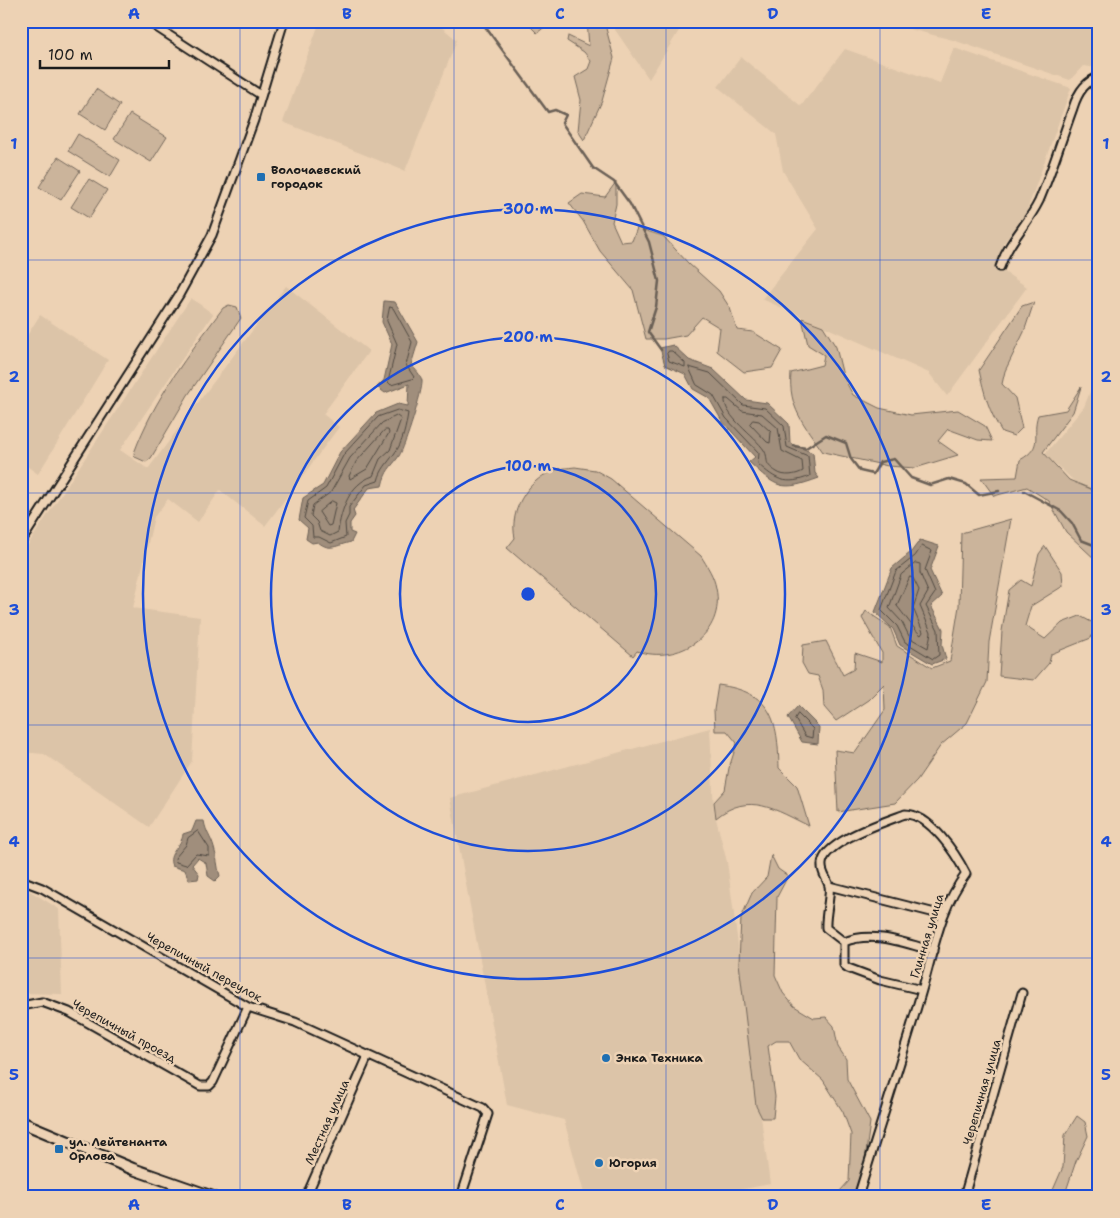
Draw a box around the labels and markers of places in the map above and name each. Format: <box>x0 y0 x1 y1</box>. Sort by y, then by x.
place label: Волочаевский городок <box>271 162 361 192</box>
marker: Волочаевский городок <box>255 171 267 183</box>
centre of rings <box>519 585 537 603</box>
place label: Энка Техника <box>616 1050 704 1066</box>
marker: Энка Техника <box>600 1052 612 1064</box>
place label: ул. Лейтенанта Орлова <box>69 1134 168 1164</box>
marker: ул. Лейтенанта Орлова <box>53 1143 65 1155</box>
place label: Югория <box>609 1155 657 1171</box>
marker: Югория <box>593 1157 605 1169</box>

